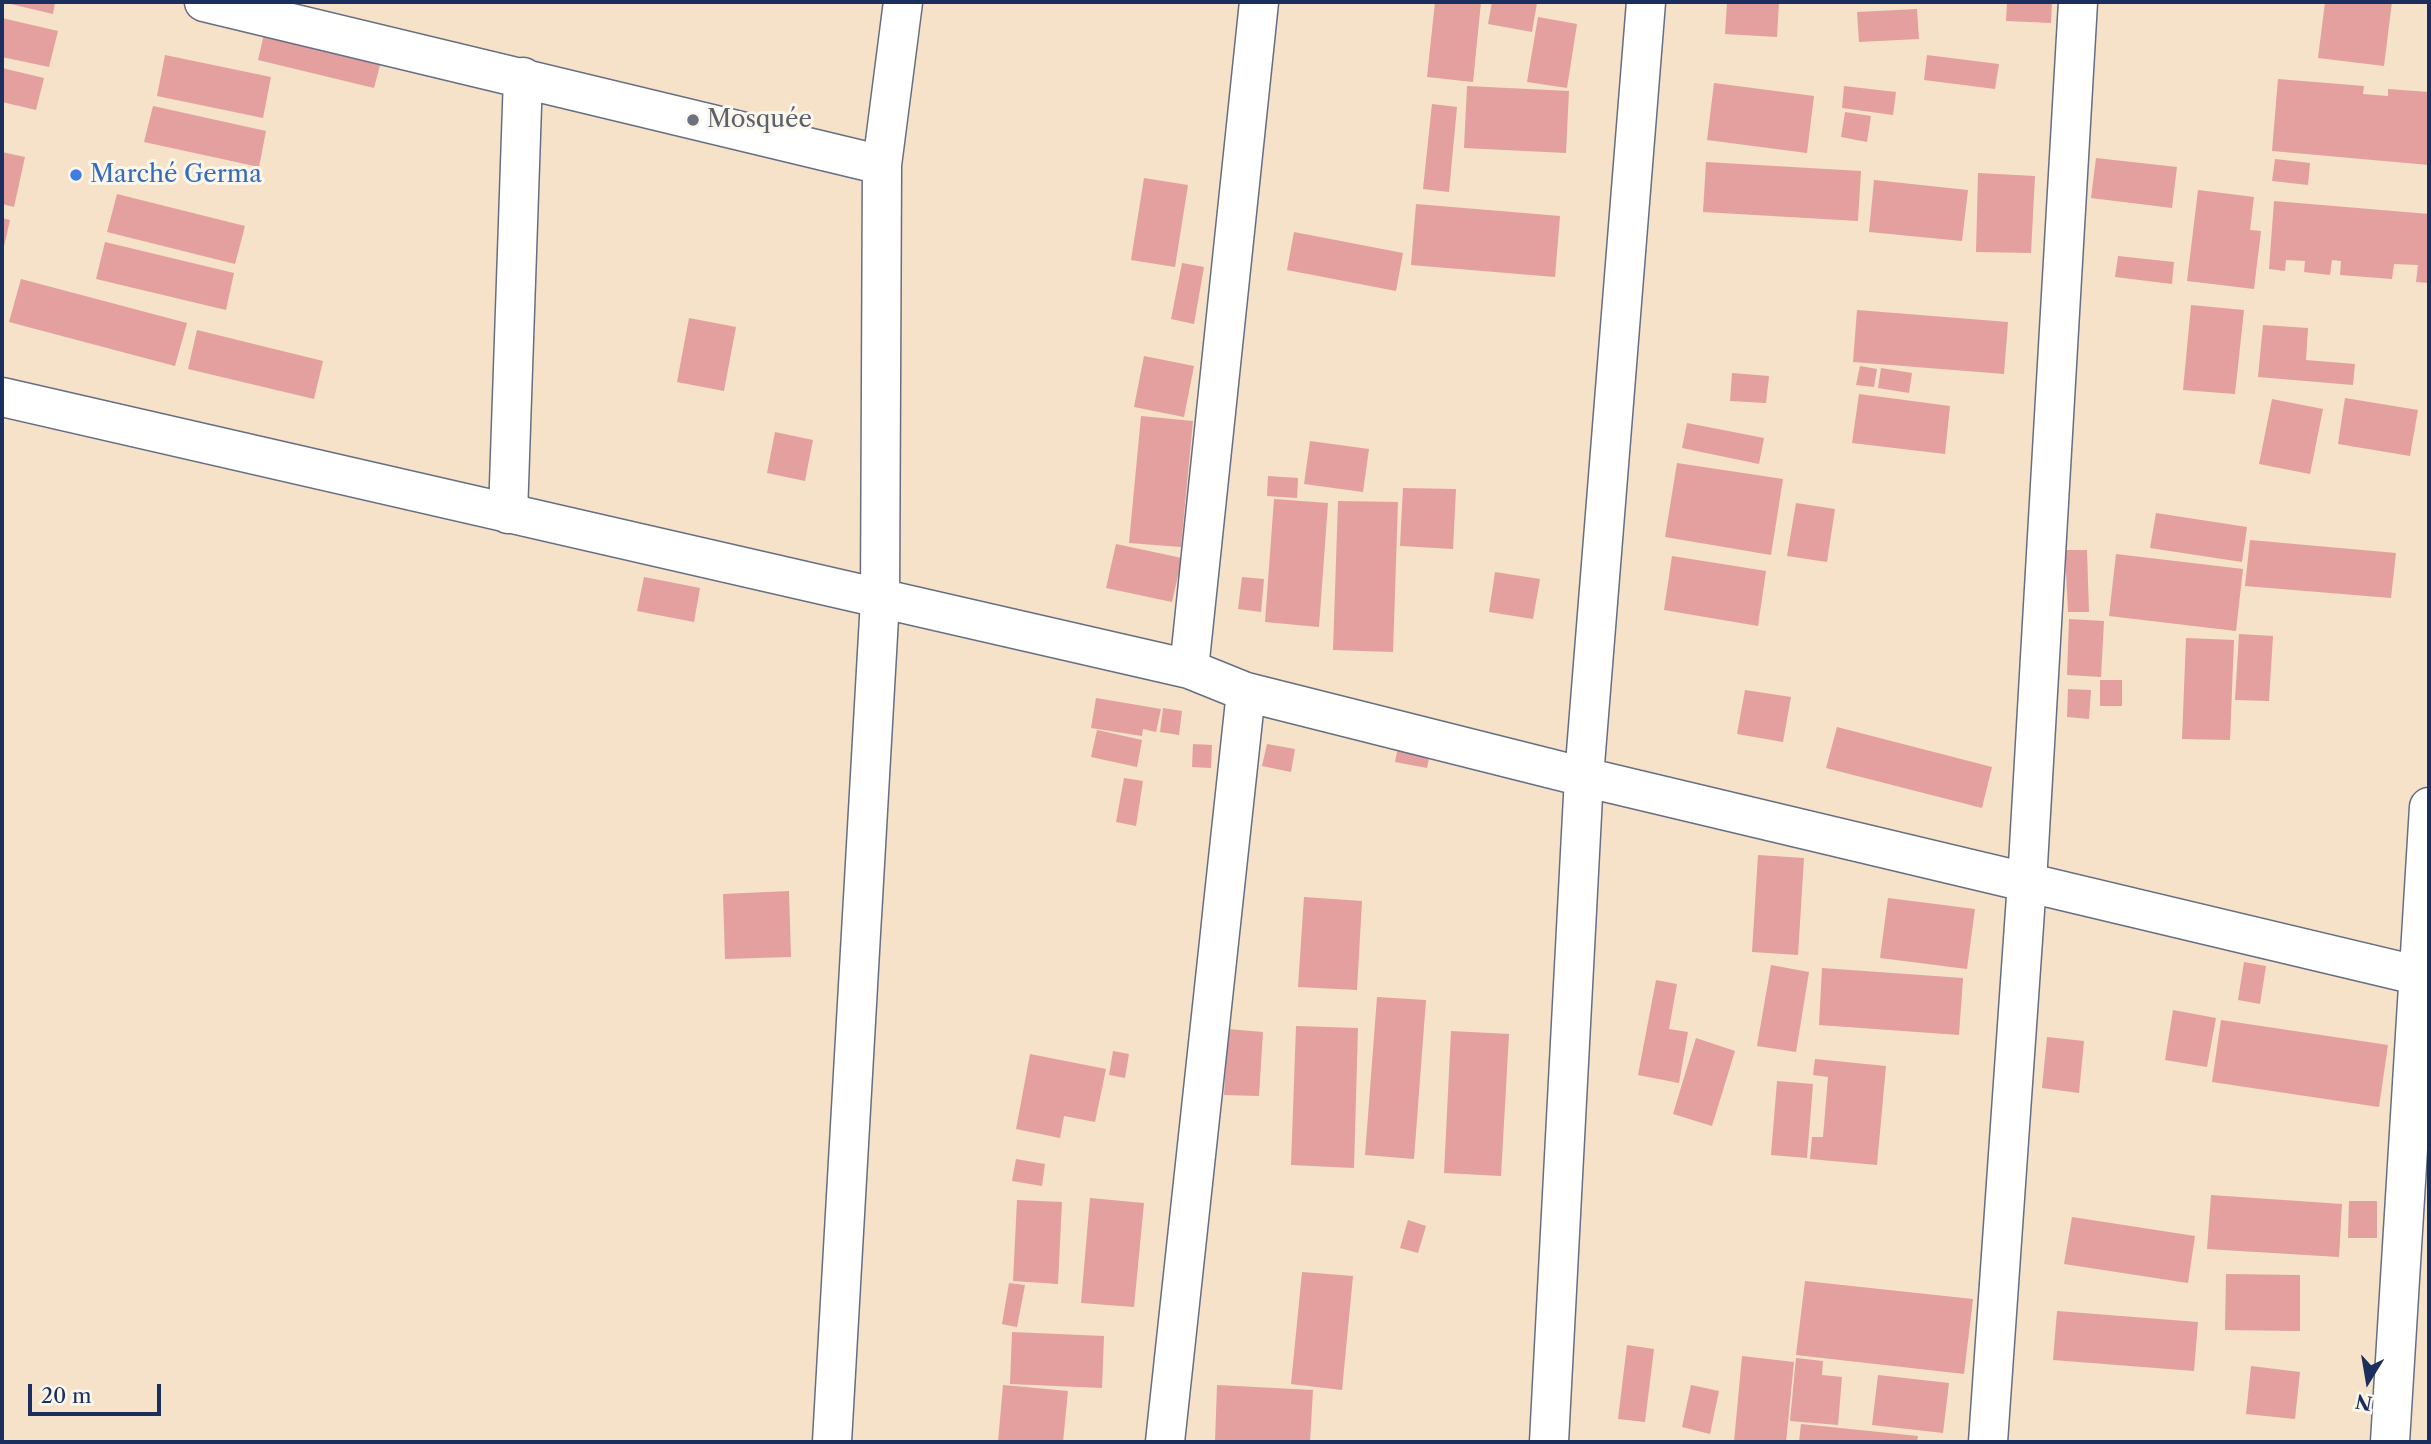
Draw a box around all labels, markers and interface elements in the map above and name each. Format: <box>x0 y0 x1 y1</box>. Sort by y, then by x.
place label: Mosquée <box>707 106 812 134</box>
marker: Mosquée <box>685 112 701 128</box>
place label: Marché Germa <box>90 161 262 189</box>
marker: Marché Germa <box>68 167 84 183</box>
north arrow <box>2333 1346 2403 1416</box>
scale bar <box>32 1370 164 1414</box>
text: 20 m <box>41 1383 92 1408</box>
text: N <box>2354 1389 2374 1415</box>

